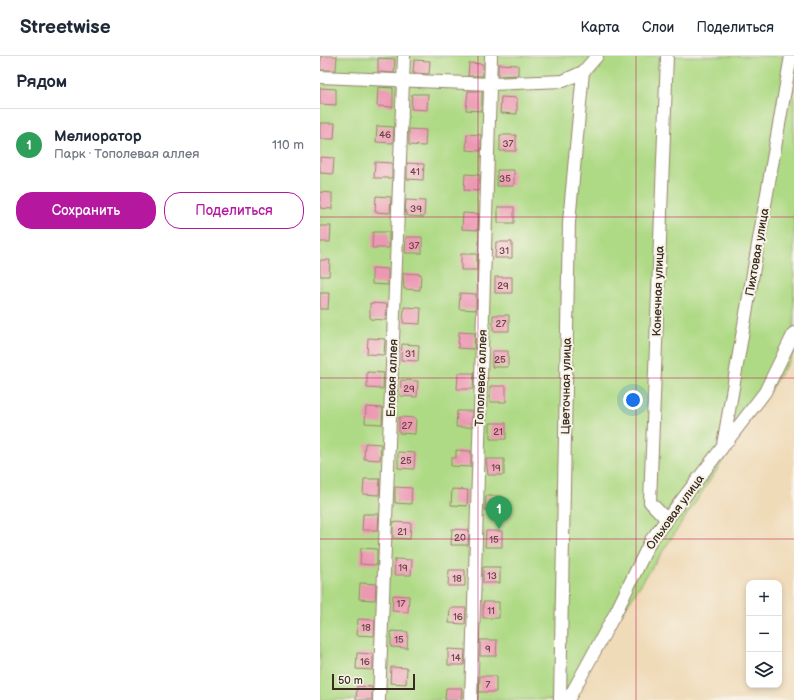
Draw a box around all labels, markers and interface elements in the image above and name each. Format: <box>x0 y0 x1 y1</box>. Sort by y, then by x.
text: Streetwise <box>20 16 111 39</box>
text: Карта <box>580 19 620 36</box>
text: Слои <box>642 19 674 36</box>
text: Поделиться <box>696 19 774 36</box>
text: Рядом <box>16 72 67 92</box>
text: Мелиоратор <box>54 127 142 146</box>
house number: 46 <box>379 129 391 141</box>
text: 1 <box>26 137 32 153</box>
text: 110 m <box>272 137 304 153</box>
house number: 37 <box>502 138 514 150</box>
text: Парк · Тополевая аллея <box>54 146 199 162</box>
house number: 41 <box>410 166 420 178</box>
house number: 35 <box>499 173 511 185</box>
button: Сохранить <box>16 192 156 229</box>
button: Поделиться <box>164 192 304 229</box>
house number: 39 <box>410 203 422 215</box>
street label: Пихтовая улица <box>742 207 773 297</box>
house number: 37 <box>408 240 420 252</box>
house number: 31 <box>499 245 509 257</box>
street label: Конечная улица <box>649 245 668 337</box>
house number: 29 <box>497 280 509 292</box>
house number: 27 <box>496 318 506 330</box>
street label: Тополевая аллея <box>472 329 491 427</box>
street label: Цветочная улица <box>558 337 575 435</box>
street label: Еловая аллея <box>384 338 401 417</box>
house number: 31 <box>405 348 415 360</box>
house number: 25 <box>494 354 506 366</box>
house number: 29 <box>403 383 415 395</box>
your location <box>623 390 643 410</box>
house number: 27 <box>402 420 412 432</box>
house number: 21 <box>493 426 503 438</box>
house number: 25 <box>400 455 412 467</box>
house number: 19 <box>491 462 501 474</box>
street label: Ольховая улица <box>643 472 708 553</box>
pin: 1 <box>486 496 512 529</box>
house number: 21 <box>397 526 407 538</box>
house number: 20 <box>454 532 466 544</box>
house number: 15 <box>489 534 499 546</box>
house number: 19 <box>398 562 408 574</box>
house number: 13 <box>487 570 497 582</box>
house number: 18 <box>452 573 462 585</box>
map controls <box>746 580 782 688</box>
button: + <box>746 580 782 616</box>
house number: 17 <box>397 598 405 610</box>
house number: 11 <box>487 605 495 617</box>
house number: 16 <box>453 611 463 623</box>
button: − <box>746 616 782 652</box>
house number: 18 <box>361 622 371 634</box>
house number: 15 <box>394 634 404 646</box>
house number: 9 <box>485 643 491 655</box>
house number: 14 <box>451 652 461 664</box>
button: layers <box>746 652 782 688</box>
house number: 16 <box>360 656 370 668</box>
scale bar <box>332 672 415 691</box>
text: 50 m <box>338 674 363 687</box>
house number: 7 <box>486 679 491 691</box>

